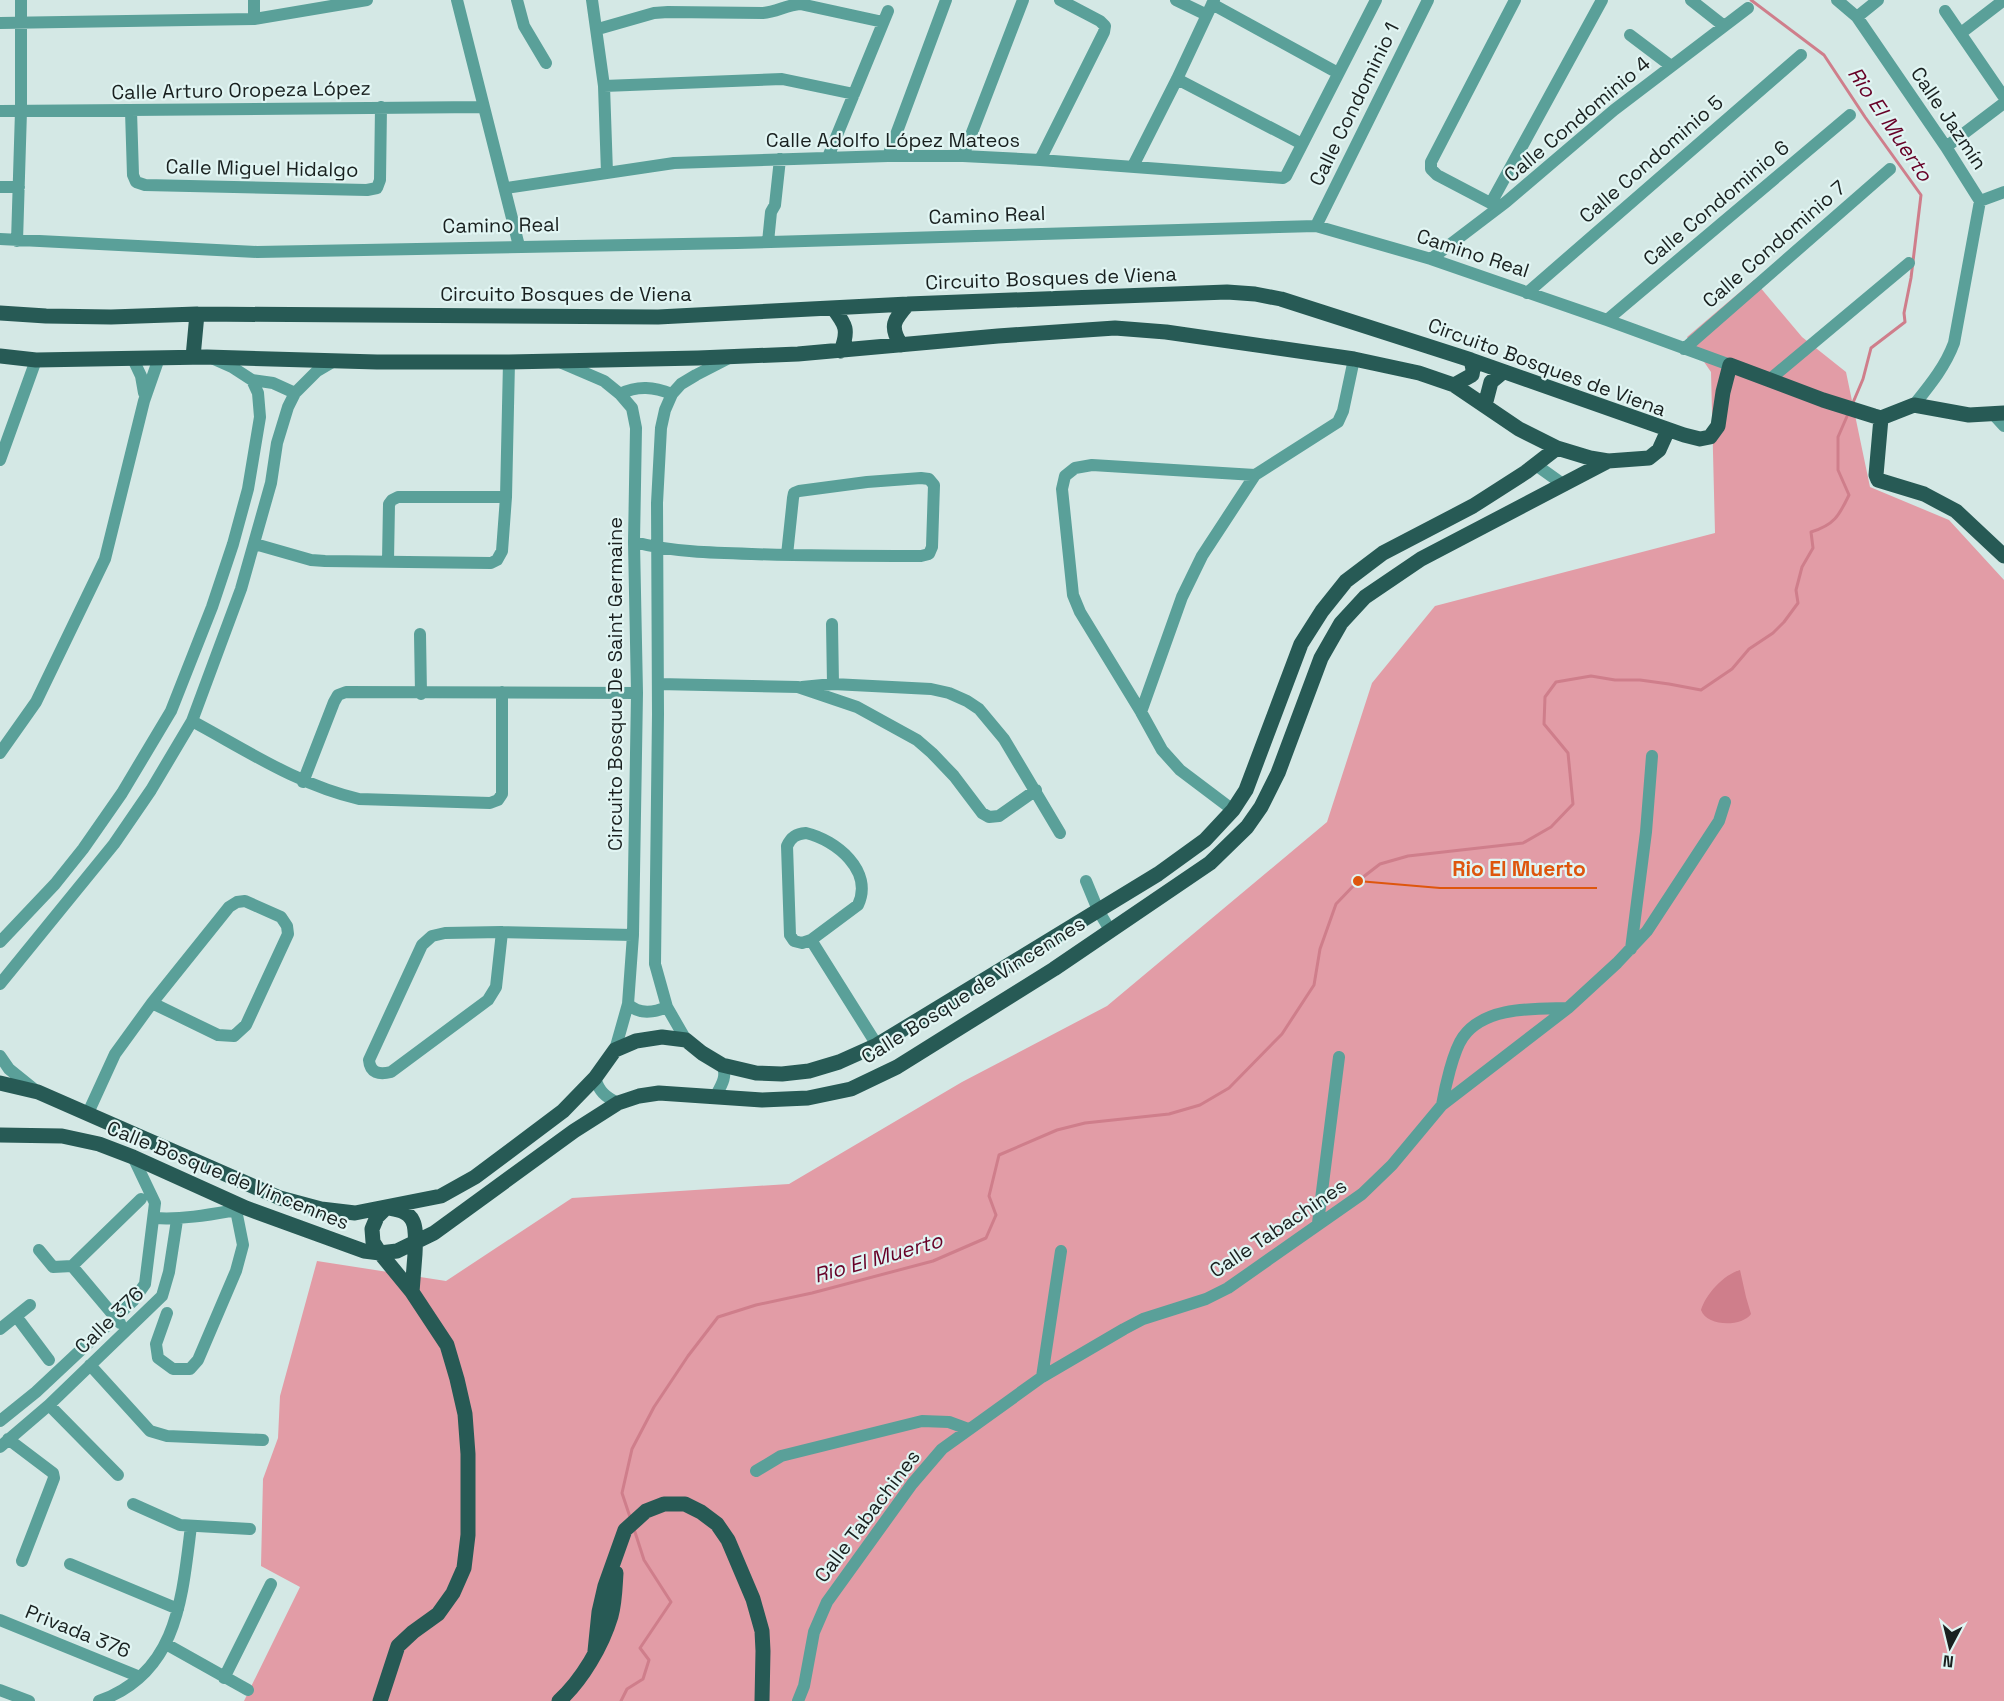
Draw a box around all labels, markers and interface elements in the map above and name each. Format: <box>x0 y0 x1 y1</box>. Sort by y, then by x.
street label: Calle Condominio 1 <box>1303 18 1405 190</box>
street label: Calle Condominio 4 <box>1499 50 1655 188</box>
water label: Rio El Muerto <box>1842 61 1939 187</box>
street label: Calle Jazmín <box>1905 61 1993 175</box>
street label: Calle Arturo Oropeza López <box>111 75 371 105</box>
street label: Calle Condominio 5 <box>1574 89 1728 229</box>
street label: Calle Adolfo López Mateos <box>766 127 1020 153</box>
street label: Calle Condominio 6 <box>1638 134 1794 272</box>
street label: Calle Miguel Hidalgo <box>165 153 359 183</box>
street label: Calle Condominio 7 <box>1697 175 1851 313</box>
street label: Camino Real <box>928 200 1046 230</box>
street label: Camino Real <box>442 211 560 239</box>
street label: Camino Real <box>1413 223 1533 283</box>
street label: Circuito Bosques de Viena <box>925 261 1177 295</box>
street label: Circuito Bosques de Viena <box>440 281 692 307</box>
street label: Circuito Bosques de Viena <box>1424 312 1670 422</box>
street label: Circuito Bosque De Saint Germaine <box>602 517 628 851</box>
callout: Rio El Muerto <box>1440 849 1597 888</box>
text: Rio El Muerto <box>1452 855 1586 882</box>
street label: Calle Bosque de Vincennes <box>856 910 1090 1070</box>
street label: Calle Bosque de Vincennes <box>103 1114 353 1236</box>
street label: Calle Tabachines <box>1204 1172 1352 1284</box>
water label: Rio El Muerto <box>810 1226 946 1289</box>
street label: Calle 376 <box>69 1281 149 1359</box>
street label: Calle Tabachines <box>808 1444 926 1588</box>
street label: Privada 376 <box>22 1598 134 1664</box>
north arrow <box>1920 1617 1980 1677</box>
text: N <box>1942 1650 1955 1672</box>

